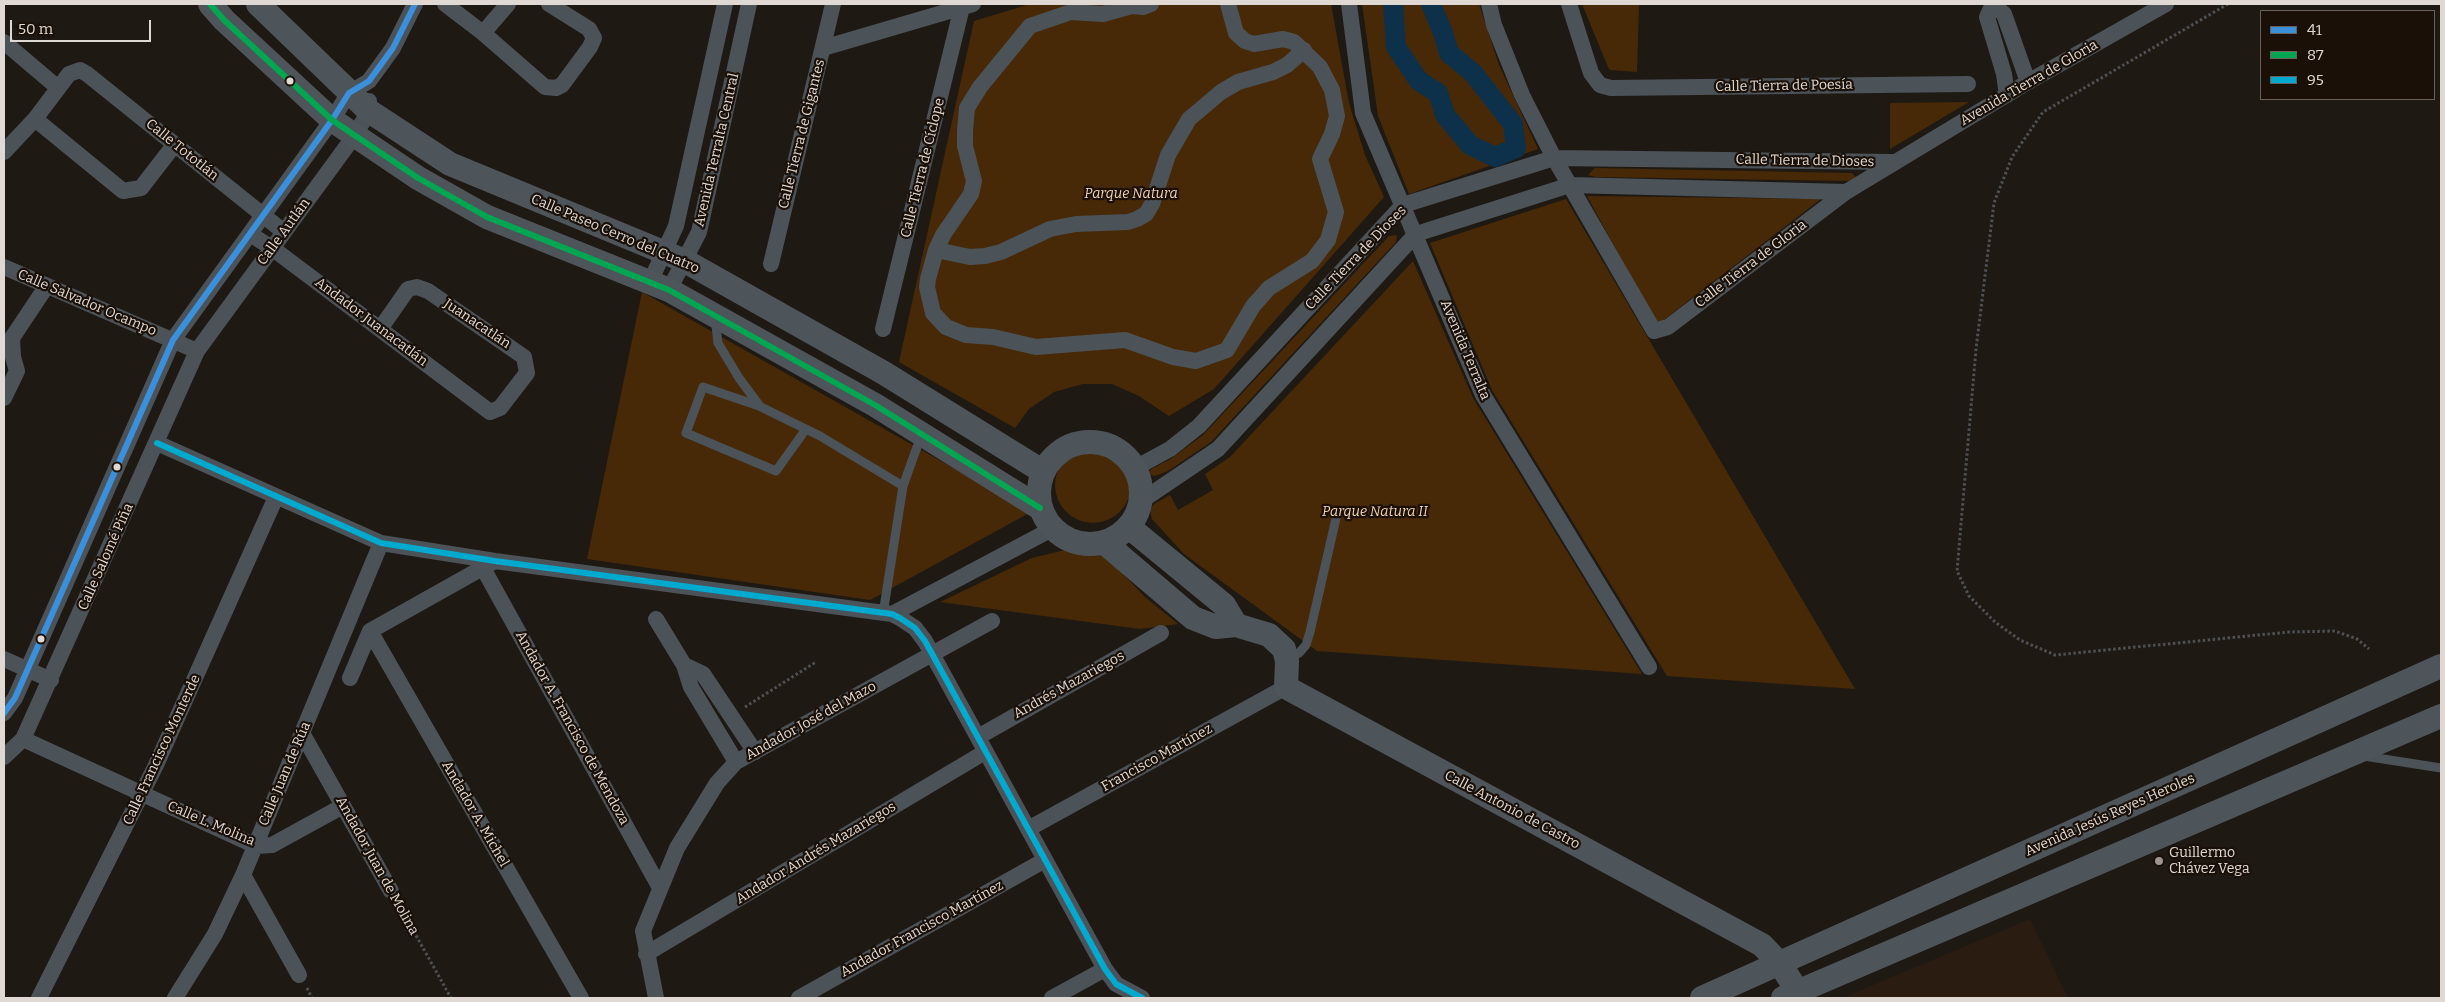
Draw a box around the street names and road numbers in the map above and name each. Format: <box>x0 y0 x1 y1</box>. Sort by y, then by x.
street label: Avenida Tierra de Gloria <box>1957 37 2101 129</box>
street label: Calle Tierra de Gigantes <box>775 57 829 211</box>
street label: Avenida Terralta Central <box>691 71 743 229</box>
street label: Calle Tierra de Poesía <box>1715 76 1853 96</box>
street label: Calle Tierra de Cíclope <box>898 96 948 240</box>
street label: Calle Tototlán <box>142 116 222 184</box>
street label: Calle Tierra de Dioses <box>1736 151 1874 171</box>
street label: Calle Paseo Cerro del Cuatro <box>528 191 702 277</box>
street label: Calle Autlán <box>254 195 314 269</box>
street label: Calle Tierra de Dioses <box>1302 202 1410 314</box>
street label: Calle Tierra de Gloria <box>1692 217 1810 311</box>
street label: Calle Salvador Ocampo <box>15 266 159 340</box>
street label: Andador Juanacatlán <box>311 274 431 370</box>
street label: Juanacatlán <box>440 295 514 353</box>
street label: Avenida Terralta <box>1436 298 1494 402</box>
street label: Calle Salomé Piña <box>75 501 137 613</box>
street label: Andador A. Francisco de Mendoza <box>511 628 633 828</box>
street label: Andrés Mazariegos <box>1011 648 1127 722</box>
street label: Calle Francisco Monterde <box>120 672 204 828</box>
street label: Andador José del Mazo <box>743 678 879 764</box>
street label: Calle Juan de Rúa <box>255 719 315 829</box>
street label: Francisco Martínez <box>1099 721 1215 795</box>
street label: Andador A. Michel <box>438 758 512 870</box>
street label: Calle Antonio de Castro <box>1441 767 1583 853</box>
street label: Avenida Jesús Reyes Heroles <box>2023 770 2197 860</box>
street label: Andador Juan de Molina <box>332 794 422 938</box>
street label: Calle L. Molina <box>165 798 257 850</box>
street label: Andador Andrés Mazariegos <box>733 798 899 908</box>
street label: Andador Francisco Martínez <box>838 877 1006 981</box>

